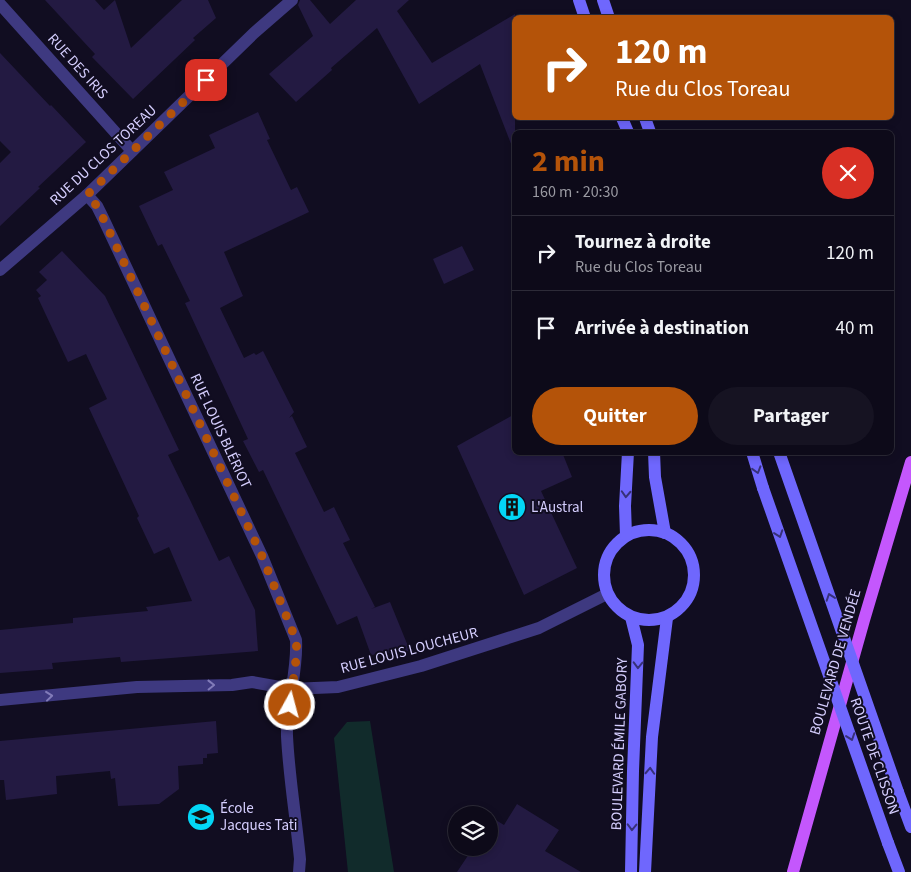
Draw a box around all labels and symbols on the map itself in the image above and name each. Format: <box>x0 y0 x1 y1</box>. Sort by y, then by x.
street label: RUE DES IRIS <box>42 29 113 104</box>
pin <box>185 59 227 101</box>
street label: RUE DU CLOS TOREAU <box>45 100 161 210</box>
street label: RUE LOUIS BLÉRIOT <box>185 370 256 492</box>
one-way arrow <box>752 466 762 474</box>
one-way arrow <box>620 490 631 498</box>
building icon: L'Austral <box>497 492 527 522</box>
place label: L'Austral <box>531 497 584 518</box>
one-way arrow <box>773 530 783 538</box>
street label: BOULEVARD DE VENDÉE <box>805 587 866 737</box>
one-way arrow <box>826 593 836 602</box>
street label: RUE LOUIS LOUCHEUR <box>338 622 481 679</box>
street label: BOULEVARD ÉMILE GABORY <box>606 656 633 831</box>
one-way arrow <box>633 662 643 669</box>
position arrow <box>263 678 315 730</box>
one-way arrow <box>207 680 215 690</box>
one-way arrow <box>45 691 53 702</box>
street label: ROUTE DE CLISSON <box>845 695 904 818</box>
one-way arrow <box>845 732 855 741</box>
one-way arrow <box>644 767 655 775</box>
place label: École Jacques Tati <box>220 798 298 836</box>
school or university icon: École Jacques Tati <box>186 802 216 832</box>
one-way arrow <box>627 824 637 832</box>

